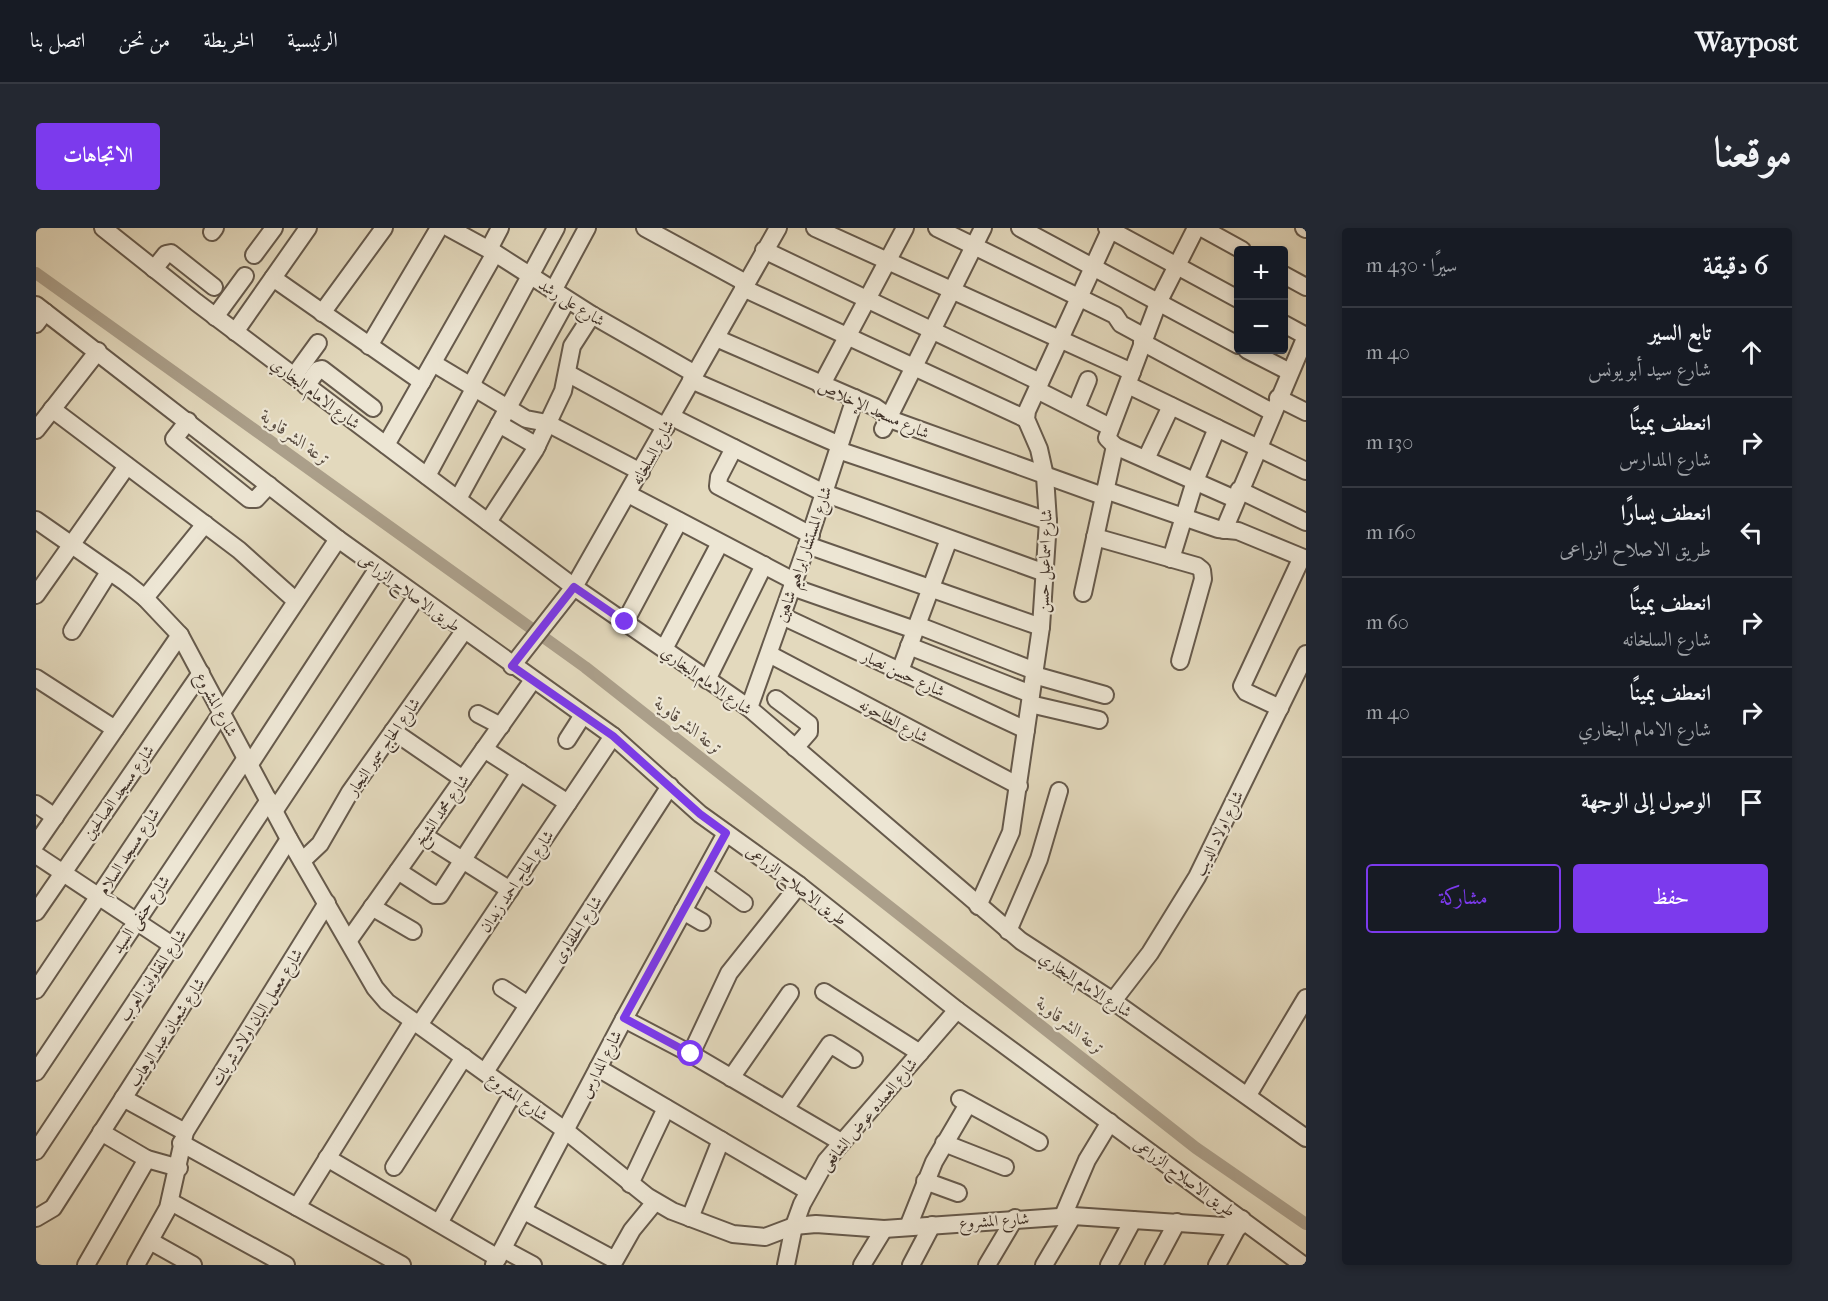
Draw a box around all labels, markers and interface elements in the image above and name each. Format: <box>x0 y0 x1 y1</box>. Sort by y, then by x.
text: Waypost <box>1695 25 1798 58</box>
text: اتصل بنا <box>30 28 85 52</box>
text: من نحن <box>118 28 170 52</box>
text: الخريطة <box>203 28 254 52</box>
text: الرئيسية <box>287 28 338 52</box>
button: الاتجاهات <box>36 123 160 190</box>
text: موقعنا <box>1714 128 1792 177</box>
map controls <box>1234 246 1288 354</box>
button: + <box>1234 246 1288 300</box>
text: 6 دقيقة <box>1703 250 1768 281</box>
text: سيرًا · 430 m <box>1366 254 1457 277</box>
street label: شارع على رشد <box>533 275 608 334</box>
button: − <box>1234 300 1288 354</box>
text: تابع السير <box>1649 320 1711 346</box>
icon: ahead <box>1735 336 1768 369</box>
text: 40 m <box>1366 341 1410 364</box>
street label: شارع الامام البخاري <box>264 354 364 437</box>
text: شارع سيد أبو يونس <box>1588 358 1711 381</box>
street label: شارع مسجد الإخلاص <box>814 376 932 446</box>
water label: ترعة الشرقاوية <box>254 405 335 472</box>
text: انعطف يمينًا <box>1630 410 1711 436</box>
street label: شارع السلخانه <box>627 417 681 490</box>
icon: right <box>1735 426 1768 459</box>
text: 130 m <box>1366 431 1413 454</box>
text: شارع المدارس <box>1619 448 1711 471</box>
street label: شارع المستشار ابراهيم شاهين <box>771 484 842 627</box>
text: انعطف يسارًا <box>1621 500 1711 526</box>
street label: شارع اسماعيل حسن <box>1033 509 1060 614</box>
icon: left <box>1735 516 1768 549</box>
text: 160 m <box>1366 521 1416 544</box>
text: طريق الاصلاح الزراعى <box>1559 538 1711 561</box>
street label: طريق الاصلاح الزراعى <box>352 549 464 640</box>
text: انعطف يمينًا <box>1630 590 1711 616</box>
icon: right <box>1735 606 1768 639</box>
route end <box>611 608 637 634</box>
text: 60 m <box>1366 611 1409 634</box>
text: شارع السلخانه <box>1622 628 1711 651</box>
street label: شارع الامام البخاري <box>655 642 756 723</box>
street label: شارع حسن نصار <box>856 645 948 704</box>
street label: شارع المشروع <box>188 669 241 742</box>
text: انعطف يمينًا <box>1630 680 1711 706</box>
water label: ترعة الشرقاوية <box>648 692 727 761</box>
street label: شارع الحاج سمير النجار <box>342 694 428 803</box>
street label: شارع الطاحونه <box>854 694 931 750</box>
icon: right <box>1735 696 1768 729</box>
text: 40 m <box>1366 701 1410 724</box>
text: شارع الامام البخاري <box>1578 718 1711 741</box>
street label: شارع مسجد الصالحين <box>79 741 161 846</box>
street label: شارع محمد الشيخ <box>410 771 477 853</box>
icon: arrive <box>1735 786 1768 819</box>
street label: شارع اولاد الديب <box>1190 787 1251 881</box>
text: الوصول إلى الوجهة <box>1581 788 1711 814</box>
street label: شارع مسجد السلام <box>93 804 168 901</box>
street label: شارع الحاج احمد زيدان <box>475 827 562 939</box>
street label: طريق الاصلاح الزراعى <box>740 841 851 933</box>
button: مشاركة <box>1366 864 1561 933</box>
button: حفظ <box>1573 864 1768 933</box>
street label: شارع حنفى السيد <box>107 872 177 959</box>
street label: شارع الحلفاوى <box>549 892 610 969</box>
street label: شارع المقاولين العرب <box>115 925 194 1027</box>
street label: شارع معمل البان اولاد شربات <box>206 945 310 1092</box>
street label: شارع الامام البخاري <box>1033 947 1136 1026</box>
street label: شارع شعبان عبد الوهاب <box>124 974 212 1093</box>
water label: ترعة الشرقاوية <box>1030 992 1109 1061</box>
street label: شارع المدارس <box>575 1027 629 1103</box>
route start <box>677 1040 703 1066</box>
street label: شارع العمده عوض الشافعى <box>816 1054 924 1177</box>
street label: شارع المشروع <box>481 1068 552 1128</box>
street label: طريق الاصلاح الزراعى <box>1127 1134 1239 1225</box>
street label: شارع المشروع <box>958 1209 1030 1236</box>

